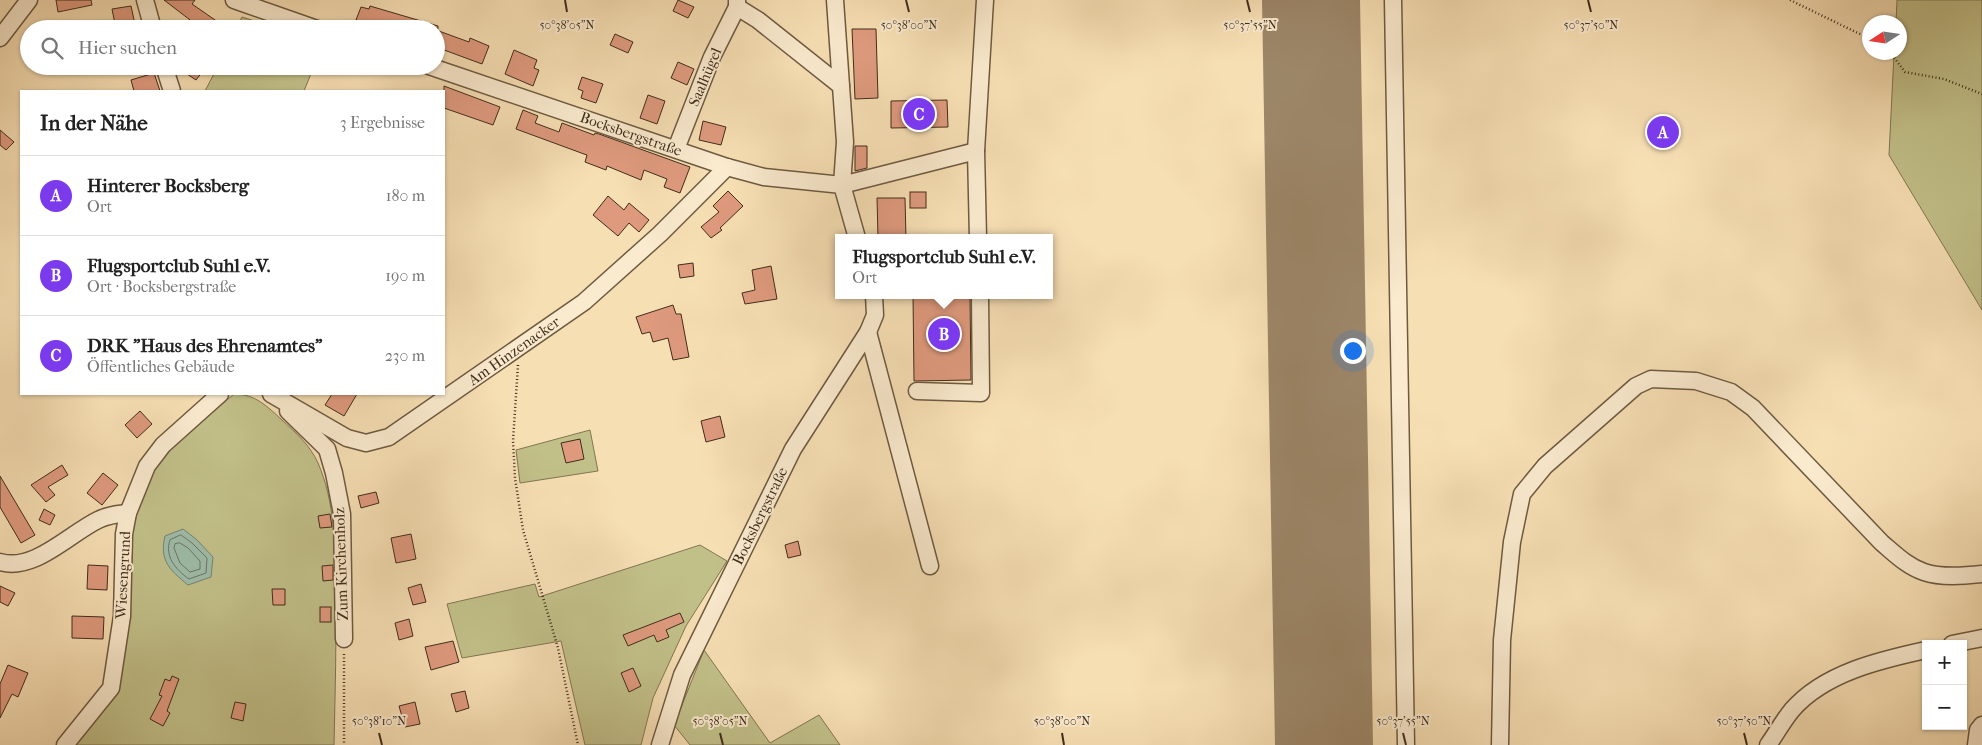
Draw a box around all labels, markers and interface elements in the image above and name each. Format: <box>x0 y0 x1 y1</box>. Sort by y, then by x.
north arrow <box>1862 15 1907 60</box>
text: 50°38'05"N <box>539 18 595 32</box>
text: 50°38'00"N <box>881 18 937 32</box>
text: 50°37'55"N <box>1223 18 1277 32</box>
text: 50°37'50"N <box>1564 18 1618 32</box>
search box <box>20 20 445 75</box>
icon: search <box>38 34 66 62</box>
text: Hier suchen <box>78 37 177 59</box>
street label: Saalhügel <box>685 45 725 109</box>
pin: C <box>903 95 935 133</box>
street label: Bocksbergstraße <box>578 108 685 160</box>
text: In der Nähe <box>40 111 148 135</box>
text: 3 Ergebnisse <box>340 113 425 132</box>
pin: A <box>1647 113 1679 151</box>
text: Hinterer Bocksberg <box>87 175 249 197</box>
text: A <box>51 186 61 205</box>
text: 180 m <box>386 186 425 205</box>
text: Ort <box>87 197 112 216</box>
popup <box>835 234 1053 299</box>
text: Flugsportclub Suhl e.V. <box>852 246 1036 268</box>
text: Flugsportclub Suhl e.V. <box>87 255 270 277</box>
text: B <box>51 266 61 285</box>
text: 190 m <box>385 266 425 285</box>
text: Ort <box>852 268 878 287</box>
text: Ort · Bocksbergstraße <box>87 277 236 296</box>
street label: Am Hinzenacker <box>464 312 564 390</box>
pin: B <box>928 315 960 353</box>
text: DRK "Haus des Ehrenamtes" <box>87 335 322 357</box>
your location <box>1340 338 1366 364</box>
text: C <box>51 346 61 365</box>
text: 230 m <box>385 346 425 365</box>
text: Öffentliches Gebäude <box>87 357 235 376</box>
street label: Bocksbergstraße <box>729 464 792 568</box>
street label: Zum Kirchenholz <box>330 507 352 621</box>
street label: Wiesengrund <box>112 530 134 620</box>
map controls <box>1922 640 1967 730</box>
button: + <box>1922 640 1967 685</box>
button: − <box>1922 685 1967 730</box>
text: 50°38'10"N <box>352 714 406 728</box>
text: 50°38'05"N <box>692 714 748 728</box>
text: 50°38'00"N <box>1034 714 1090 728</box>
text: 50°37'55"N <box>1376 714 1430 728</box>
text: 50°37'50"N <box>1717 714 1771 728</box>

